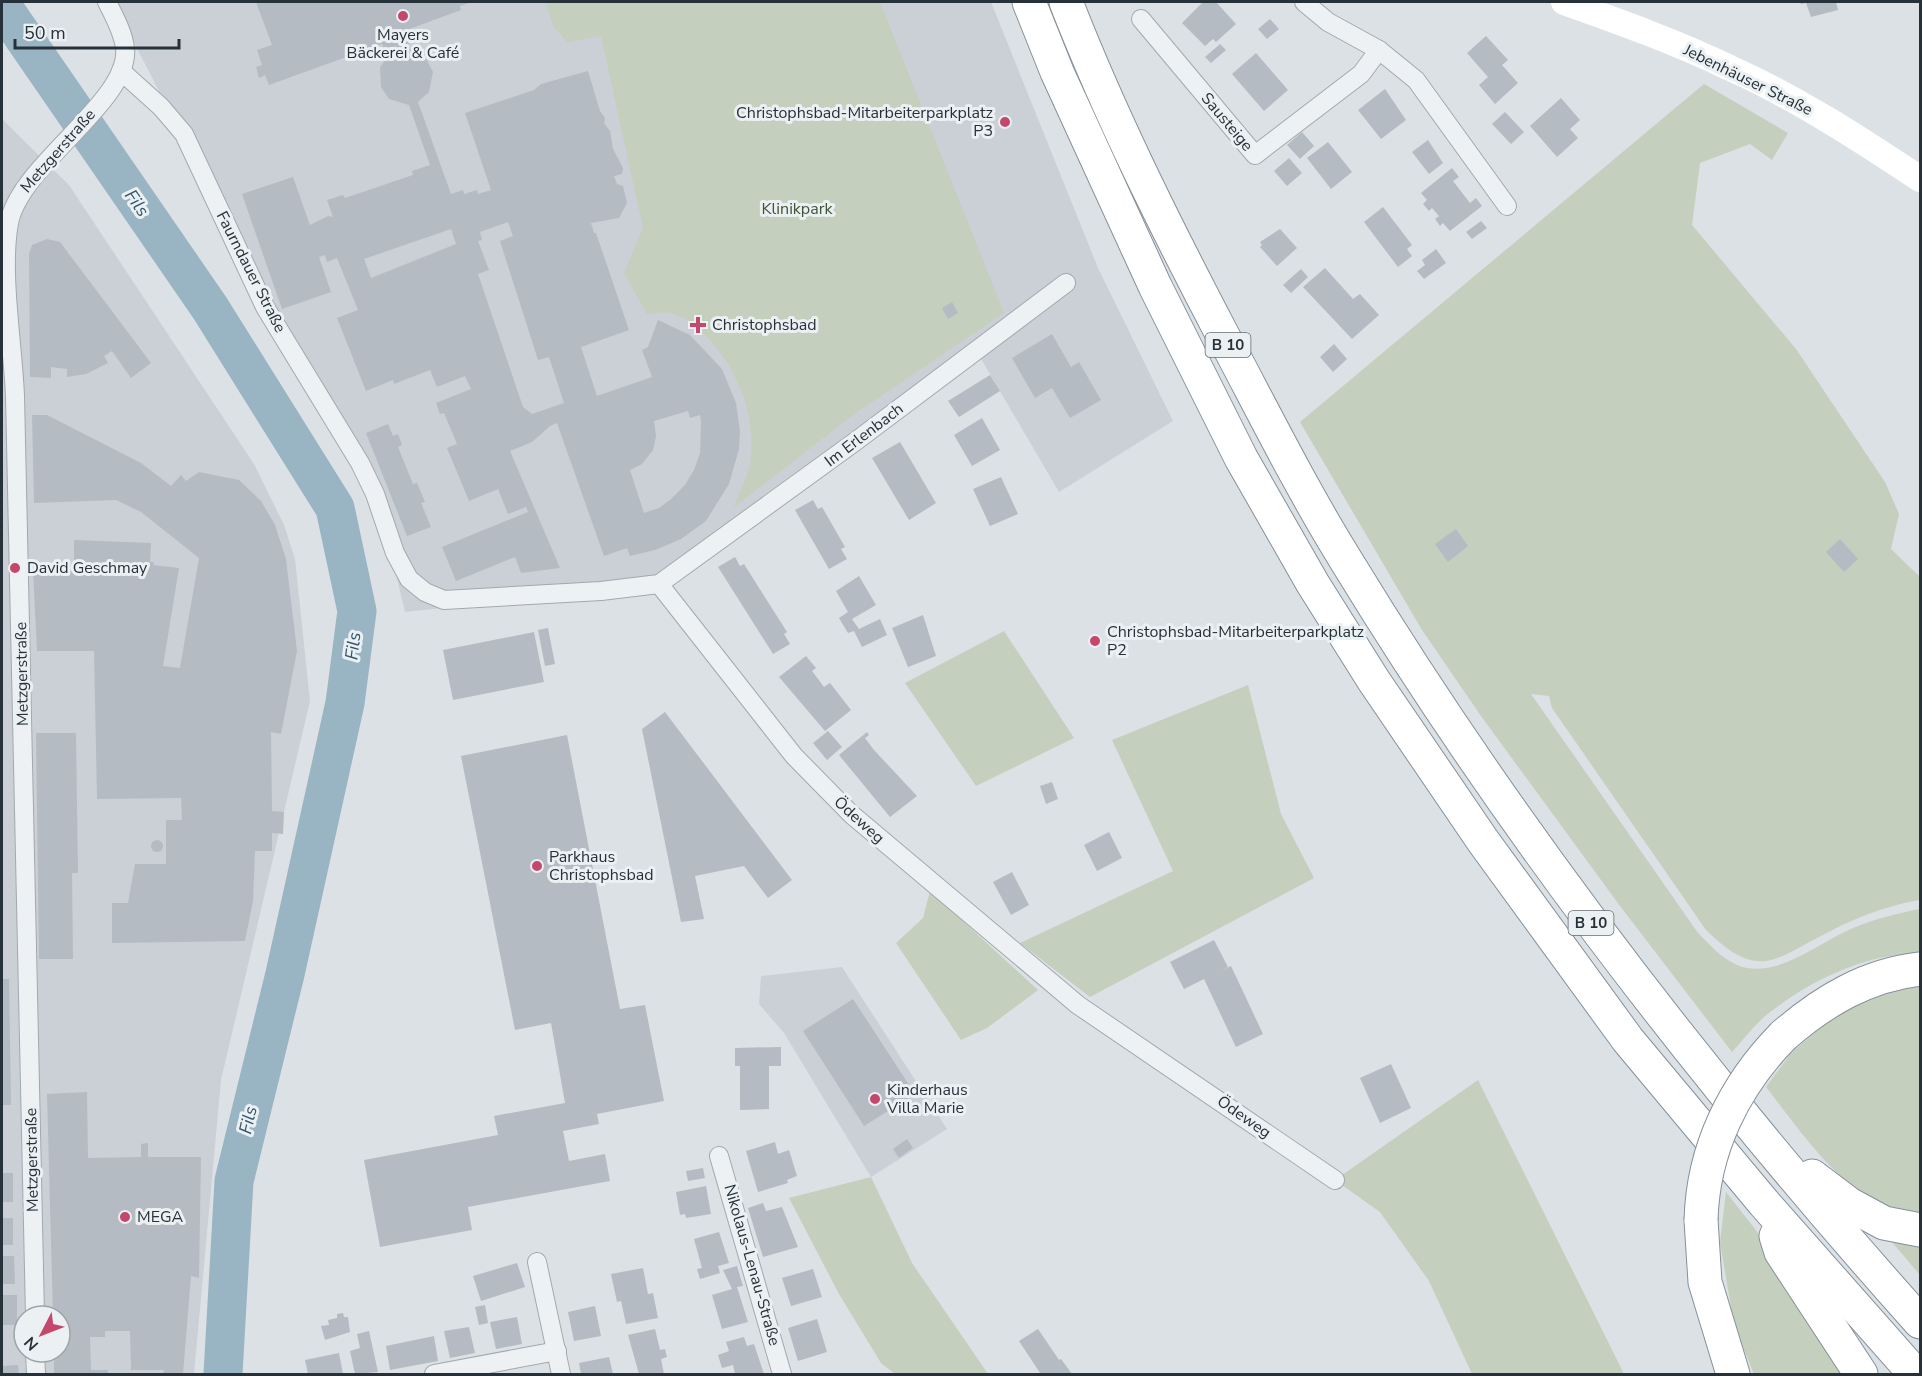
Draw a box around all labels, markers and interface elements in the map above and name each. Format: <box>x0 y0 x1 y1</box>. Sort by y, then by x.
marker: Mayers Bäckerei & Café <box>396 9 410 23</box>
scale bar <box>15 12 178 50</box>
text: 50 m <box>24 21 66 45</box>
place label: Mayers Bäckerei & Café <box>347 24 459 64</box>
street label: Jebenhäuser Straße <box>1679 39 1816 121</box>
street label: Sausteige <box>1196 88 1258 156</box>
place label: Christophsbad-Mitarbeiterparkplatz P3 <box>736 102 993 142</box>
street label: Metzgerstraße <box>15 104 101 198</box>
marker: Christophsbad-Mitarbeiterparkplatz P3 <box>998 115 1012 129</box>
water label: Fils <box>119 185 155 221</box>
park label: Klinikpark <box>762 198 833 220</box>
street label: Faurndauer Straße <box>211 207 291 337</box>
place label: Christophsbad <box>712 314 817 336</box>
marker: Christophsbad <box>689 316 707 334</box>
road number: B 10 <box>1206 333 1250 357</box>
street label: Im Erlenbach <box>820 398 908 472</box>
place label: David Geschmay <box>27 557 148 579</box>
marker: David Geschmay <box>8 561 22 575</box>
place label: Christophsbad-Mitarbeiterparkplatz P2 <box>1107 621 1364 661</box>
street label: Metzgerstraße <box>10 622 34 726</box>
water label: Fils <box>339 631 367 661</box>
marker: Christophsbad-Mitarbeiterparkplatz P2 <box>1088 634 1102 648</box>
street label: Ödeweg <box>829 791 889 849</box>
place label: Parkhaus Christophsbad <box>549 846 654 886</box>
marker: Parkhaus Christophsbad <box>530 859 544 873</box>
road number: B 10 <box>1568 911 1614 935</box>
place label: Kinderhaus Villa Marie <box>886 1079 968 1119</box>
street label: Ödeweg <box>1213 1090 1275 1144</box>
marker: Kinderhaus Villa Marie <box>868 1092 882 1106</box>
water label: Fils <box>233 1104 263 1136</box>
street label: Metzgerstraße <box>20 1108 44 1212</box>
street label: Nikolaus-Lenau-Straße <box>718 1182 786 1348</box>
place label: MEGA <box>137 1206 184 1228</box>
marker: MEGA <box>118 1210 132 1224</box>
north arrow <box>12 1304 72 1364</box>
text: N <box>19 1332 44 1355</box>

